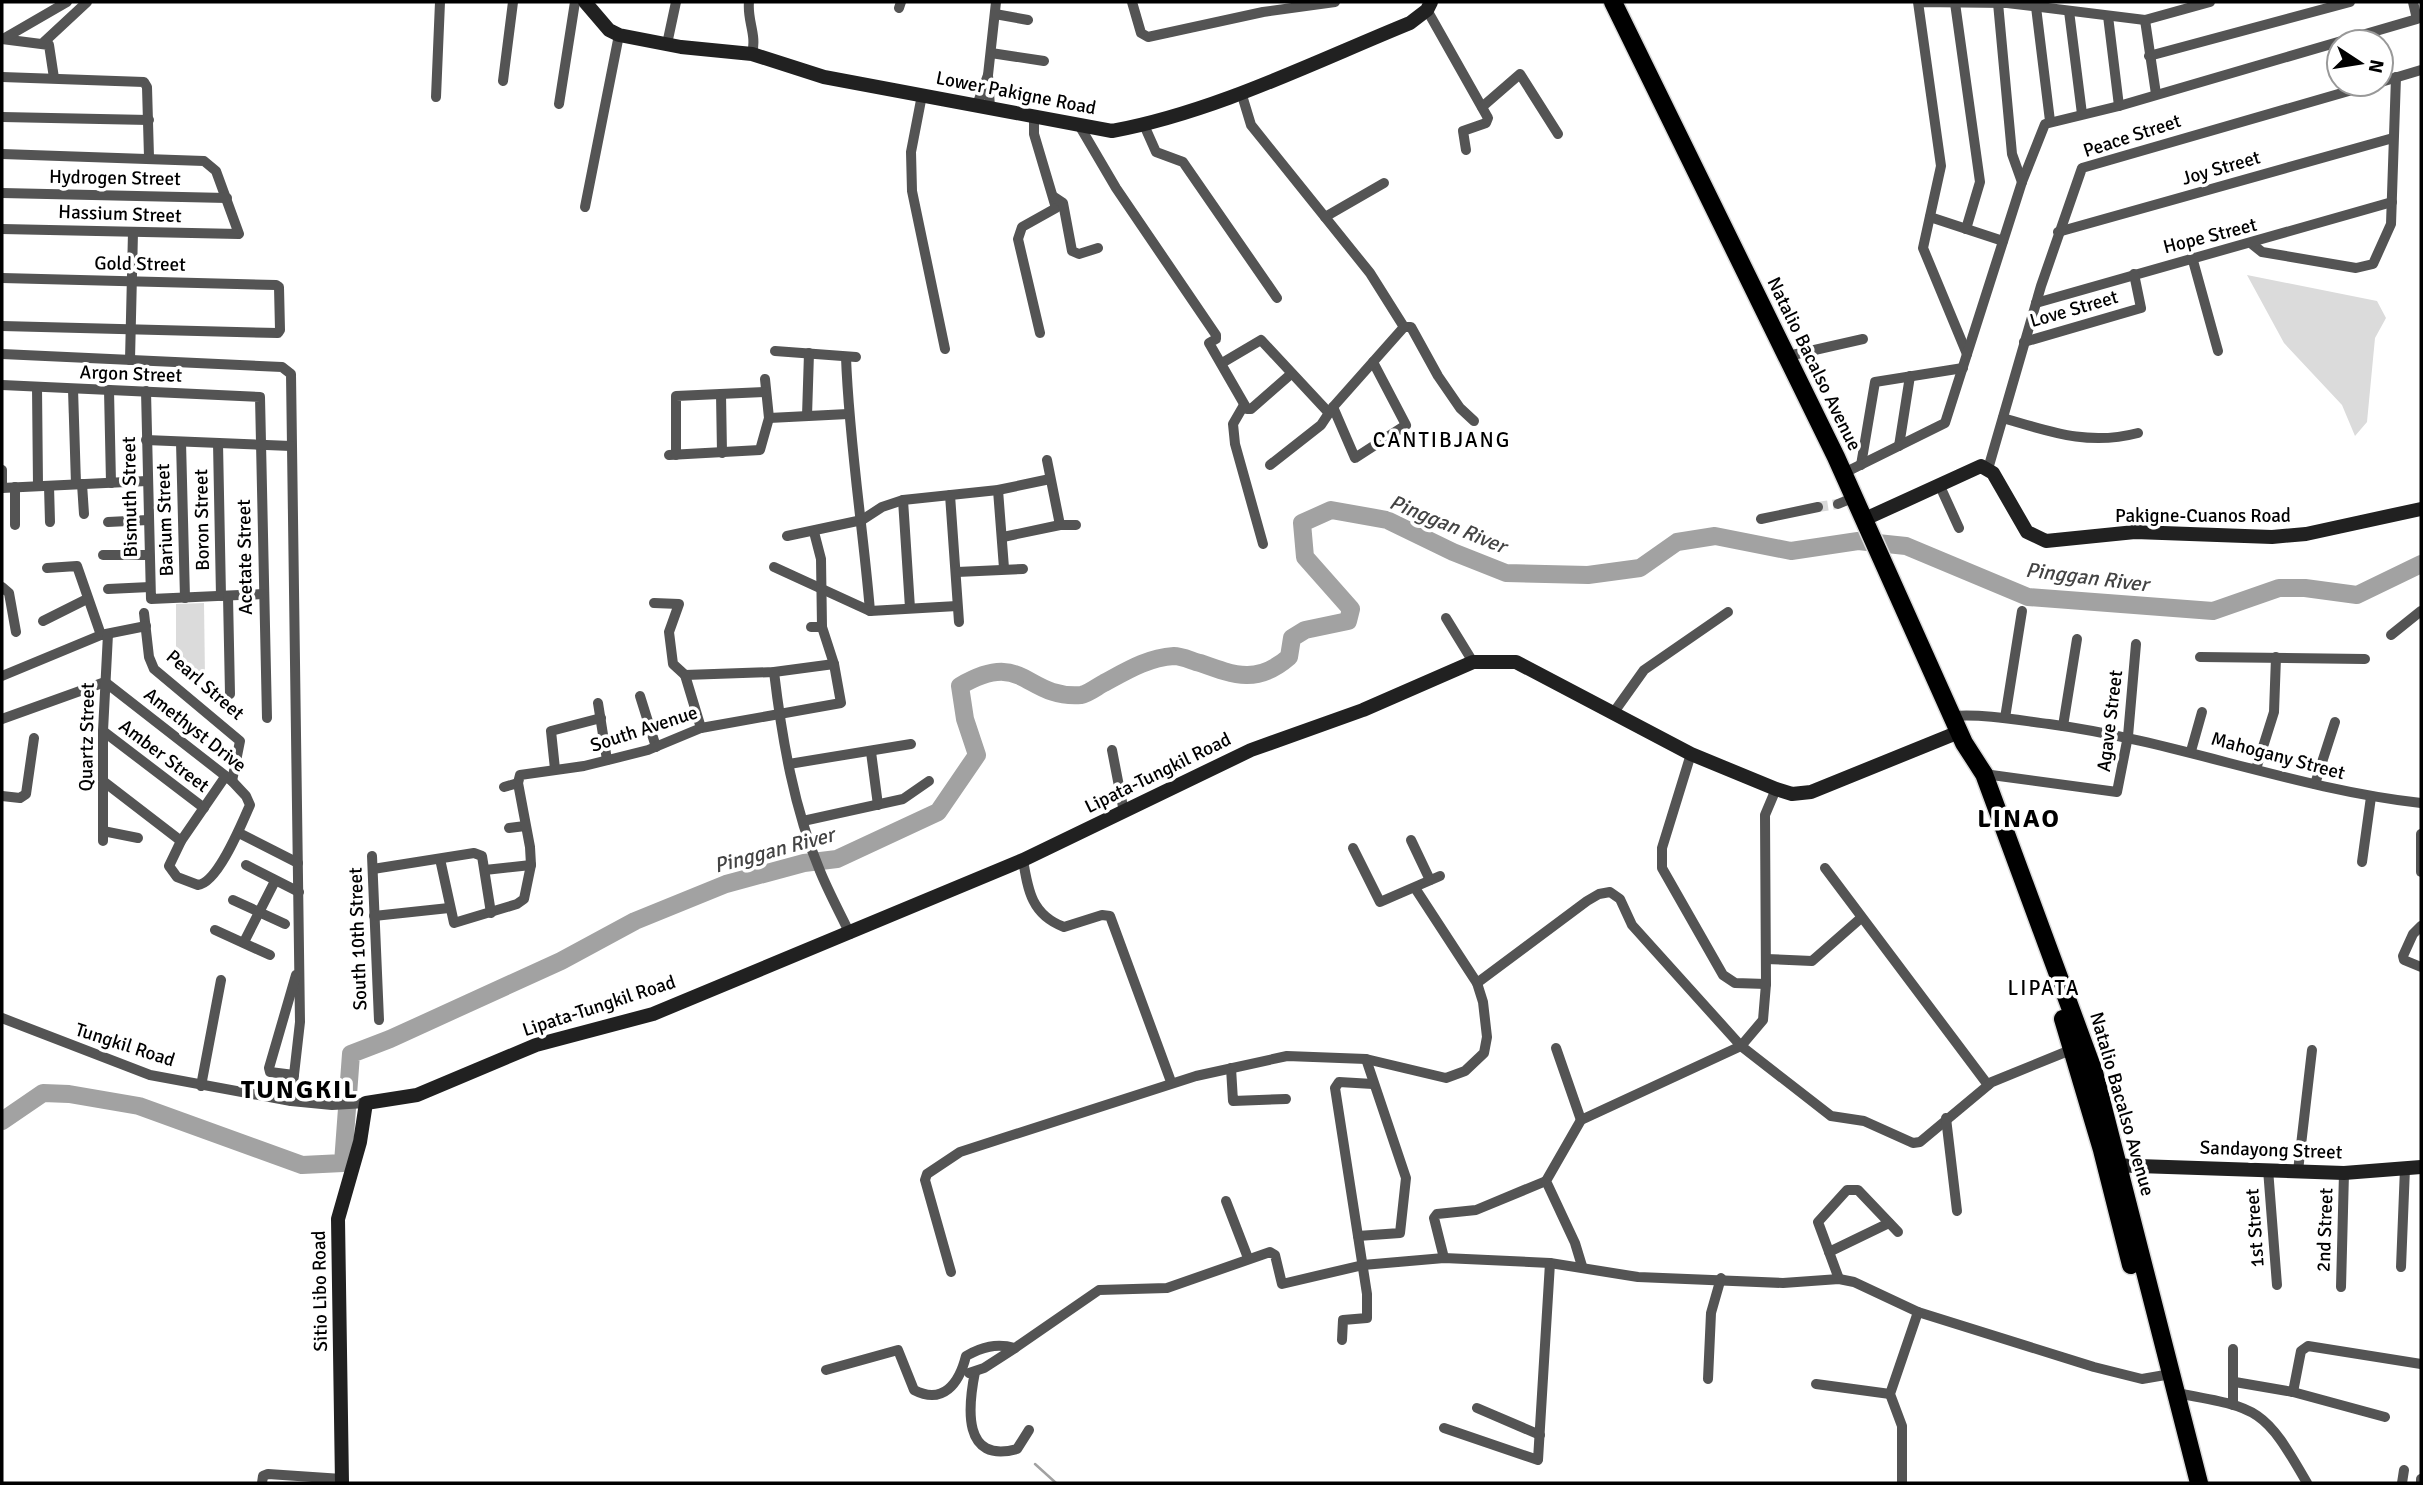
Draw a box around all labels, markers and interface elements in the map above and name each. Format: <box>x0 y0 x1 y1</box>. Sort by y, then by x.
north arrow <box>2325 28 2395 98</box>
text: N <box>2363 57 2389 75</box>
street label: Lower Pakigne Road <box>934 66 1098 120</box>
street label: Peace Street <box>2080 109 2184 163</box>
street label: Joy Street <box>2179 145 2263 191</box>
street label: Hydrogen Street <box>49 165 181 191</box>
street label: Hassium Street <box>58 200 182 228</box>
street label: Hope Street <box>2161 213 2260 259</box>
street label: Gold Street <box>94 251 186 277</box>
street label: Natalio Bacalso Avenue <box>1761 273 1867 455</box>
street label: Love Street <box>2027 285 2121 333</box>
street label: Argon Street <box>79 360 183 388</box>
district label: CANTIBJANG <box>1373 427 1511 453</box>
street label: Bismuth Street <box>117 436 143 558</box>
street label: Barium Street <box>151 463 179 577</box>
street label: Boron Street <box>189 468 215 571</box>
water label: Pinggan River <box>1386 489 1513 560</box>
street label: Acetate Street <box>232 499 258 615</box>
street label: Pakigne-Cuanos Road <box>2115 504 2291 528</box>
water label: Pinggan River <box>2024 557 2153 598</box>
street label: Pearl Street <box>161 645 249 726</box>
street label: Agave Street <box>2092 668 2128 773</box>
street label: Quartz Street <box>74 682 100 792</box>
street label: Amethyst Drive <box>139 683 251 777</box>
street label: South Avenue <box>587 700 701 758</box>
street label: Amber Street <box>114 714 214 798</box>
street label: Lipata-Tungkil Road <box>1081 727 1235 819</box>
street label: Mahogany Street <box>2208 727 2348 785</box>
district label: LINAO <box>1977 803 2061 835</box>
water label: Pinggan River <box>711 821 840 879</box>
street label: South 10th Street <box>343 867 372 1011</box>
street label: Lipata-Tungkil Road <box>519 970 679 1042</box>
district label: LIPATA <box>2008 975 2081 1001</box>
street label: Natalio Bacalso Avenue <box>2084 1009 2160 1199</box>
street label: Tungkil Road <box>72 1018 178 1072</box>
district label: TUNGKIL <box>241 1074 359 1106</box>
street label: Sandayong Street <box>2199 1136 2343 1164</box>
street label: 1st Street <box>2240 1187 2270 1268</box>
street label: 2nd Street <box>2312 1187 2338 1273</box>
street label: Sitio Libo Road <box>307 1230 333 1352</box>

